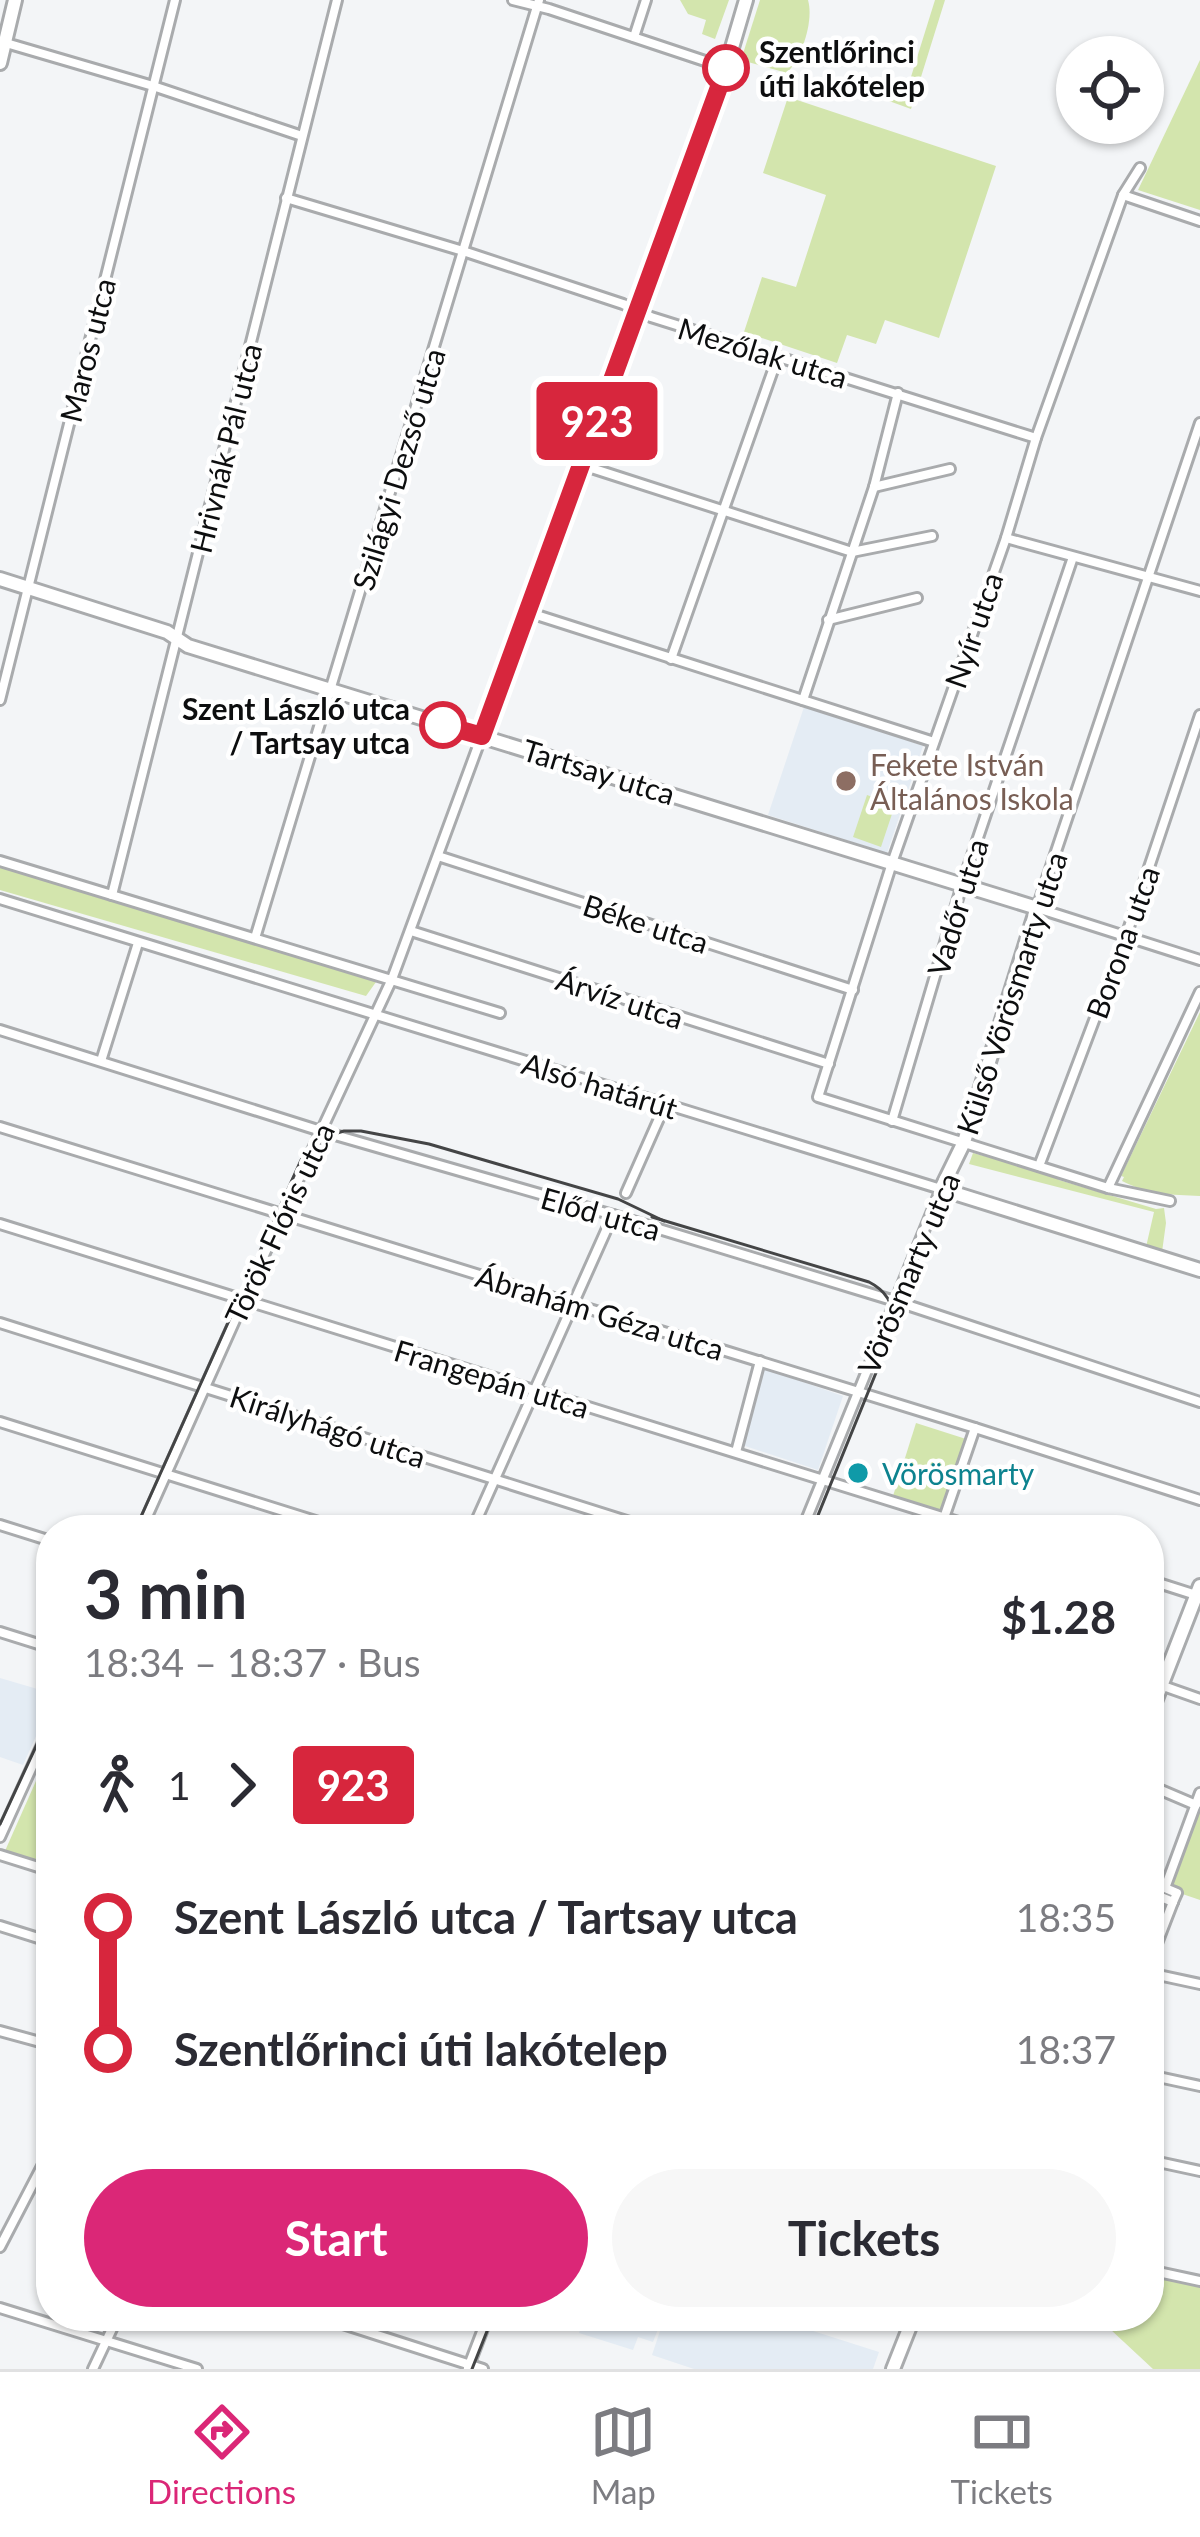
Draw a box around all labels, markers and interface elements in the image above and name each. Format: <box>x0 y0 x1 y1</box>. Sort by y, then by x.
place label: Szentlőrinci úti lakótelep <box>759 33 925 103</box>
map controls <box>1056 36 1164 144</box>
button: locate <box>1056 36 1164 144</box>
marker: Szentlőrinci úti lakótelep <box>704 46 748 90</box>
street label: Maros utca <box>52 274 122 426</box>
street label: Mezőlak utca <box>674 309 852 395</box>
street label: Hrivnák Pál utca <box>182 339 268 557</box>
street label: Szilágyi Dezső utca <box>344 344 452 594</box>
line badge: 923 <box>528 382 666 460</box>
text: 923 <box>560 396 634 446</box>
street label: Nyír utca <box>936 567 1010 693</box>
place label: Szent László utca / Tartsay utca <box>182 690 410 760</box>
marker: Szent László utca / Tartsay utca <box>421 703 465 747</box>
street label: Tartsay utca <box>518 731 680 811</box>
place label: Fekete István Általános Iskola <box>870 746 1074 816</box>
marker: Fekete István Általános Iskola <box>833 768 859 794</box>
street label: Vadőr utca <box>919 834 995 980</box>
street label: Külső Vörösmarty utca <box>948 847 1074 1139</box>
street label: Borona utca <box>1078 861 1166 1023</box>
street label: Béke utca <box>579 886 713 960</box>
street label: Árvíz utca <box>552 961 688 1035</box>
street label: Alsó határút <box>518 1044 682 1126</box>
street label: Török Flóris utca <box>217 1117 341 1329</box>
street label: Vörösmarty utca <box>849 1167 967 1379</box>
street label: Előd utca <box>537 1179 665 1247</box>
street label: Ábrahám Géza utca <box>472 1257 728 1367</box>
street label: Frangepán utca <box>390 1331 594 1425</box>
street label: Királyhágó utca <box>226 1377 430 1475</box>
place label: Vörösmarty <box>882 1455 1035 1491</box>
marker: Vörösmarty <box>845 1460 871 1486</box>
text: 3 min <box>84 1554 248 1633</box>
text: $1.28 <box>1001 1590 1116 1644</box>
text: 18:34 – 18:37 · Bus <box>84 1639 421 1685</box>
icon: walk <box>84 1752 150 1818</box>
icon: forward <box>209 1752 275 1818</box>
text: 923 <box>317 1760 390 1810</box>
text: 1 <box>168 1762 191 1808</box>
text: Szent László utca / Tartsay utca <box>174 1890 798 1944</box>
text: 18:35 <box>1016 1894 1116 1940</box>
text: Szentlőrinci úti lakótelep <box>174 2022 668 2076</box>
text: 18:37 <box>1016 2026 1116 2072</box>
button: Start <box>84 2169 588 2307</box>
button: Tickets <box>612 2169 1116 2307</box>
tab: Directions <box>147 2399 296 2511</box>
tab: Map <box>590 2399 656 2511</box>
tab: Tickets <box>951 2399 1053 2511</box>

